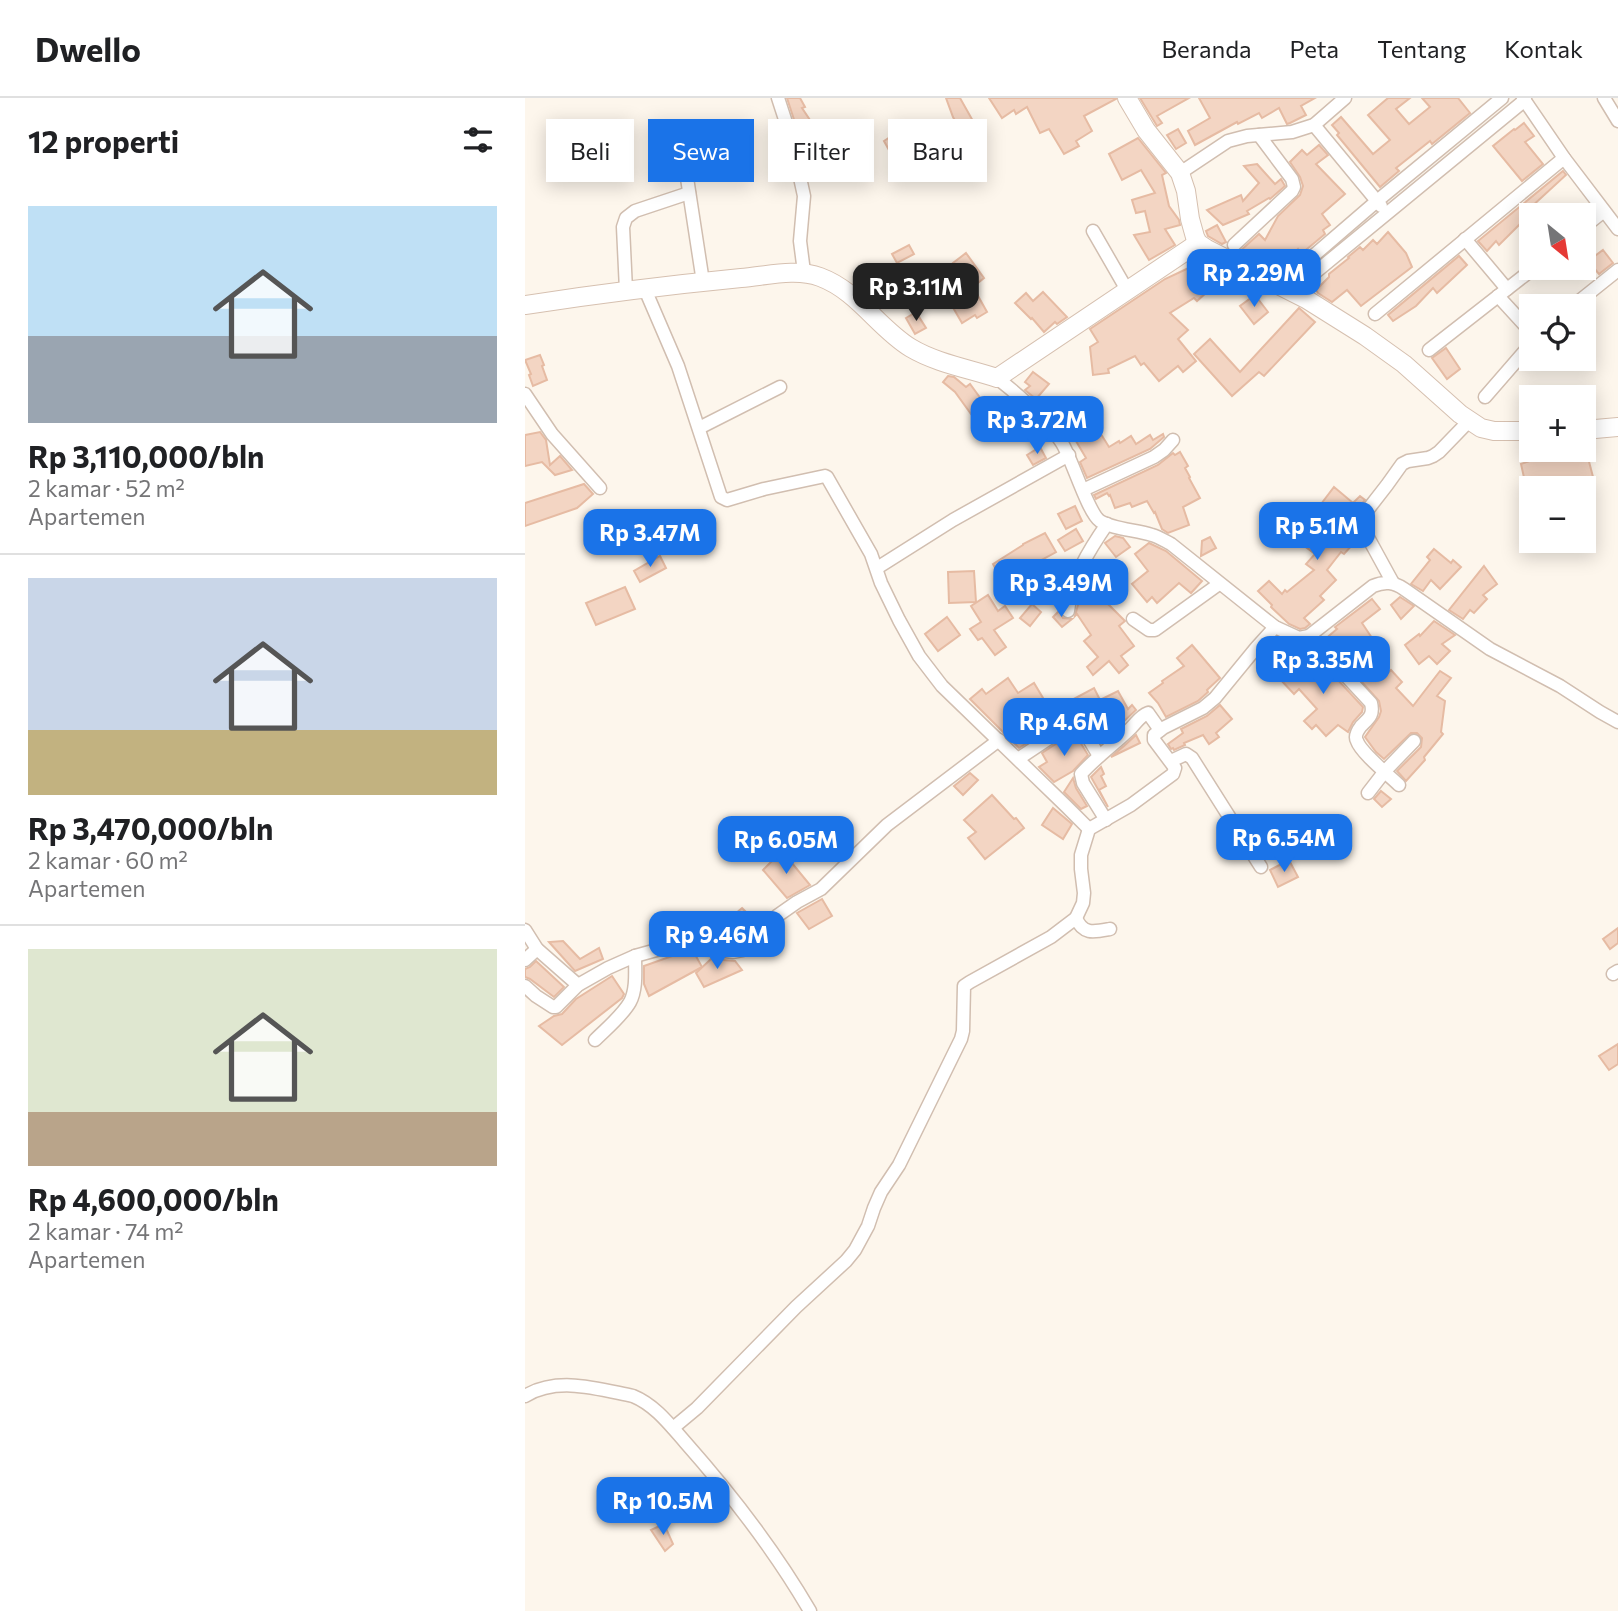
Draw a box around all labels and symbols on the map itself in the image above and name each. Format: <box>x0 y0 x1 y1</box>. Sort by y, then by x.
north arrow <box>1519 203 1596 280</box>
pin: Rp 2.29M <box>1182 250 1326 309</box>
pin: Rp 3.11M <box>844 264 988 323</box>
pin: Rp 3.72M <box>965 396 1109 456</box>
pin: Rp 5.1M <box>1252 503 1382 562</box>
pin: Rp 3.47M <box>578 510 722 569</box>
pin: Rp 3.49M <box>989 560 1133 619</box>
pin: Rp 3.35M <box>1251 636 1395 696</box>
pin: Rp 4.6M <box>999 698 1129 758</box>
pin: Rp 6.54M <box>1212 814 1356 874</box>
pin: Rp 6.05M <box>714 816 858 876</box>
pin: Rp 9.46M <box>645 912 789 971</box>
pin: Rp 10.5M <box>591 1478 735 1537</box>

